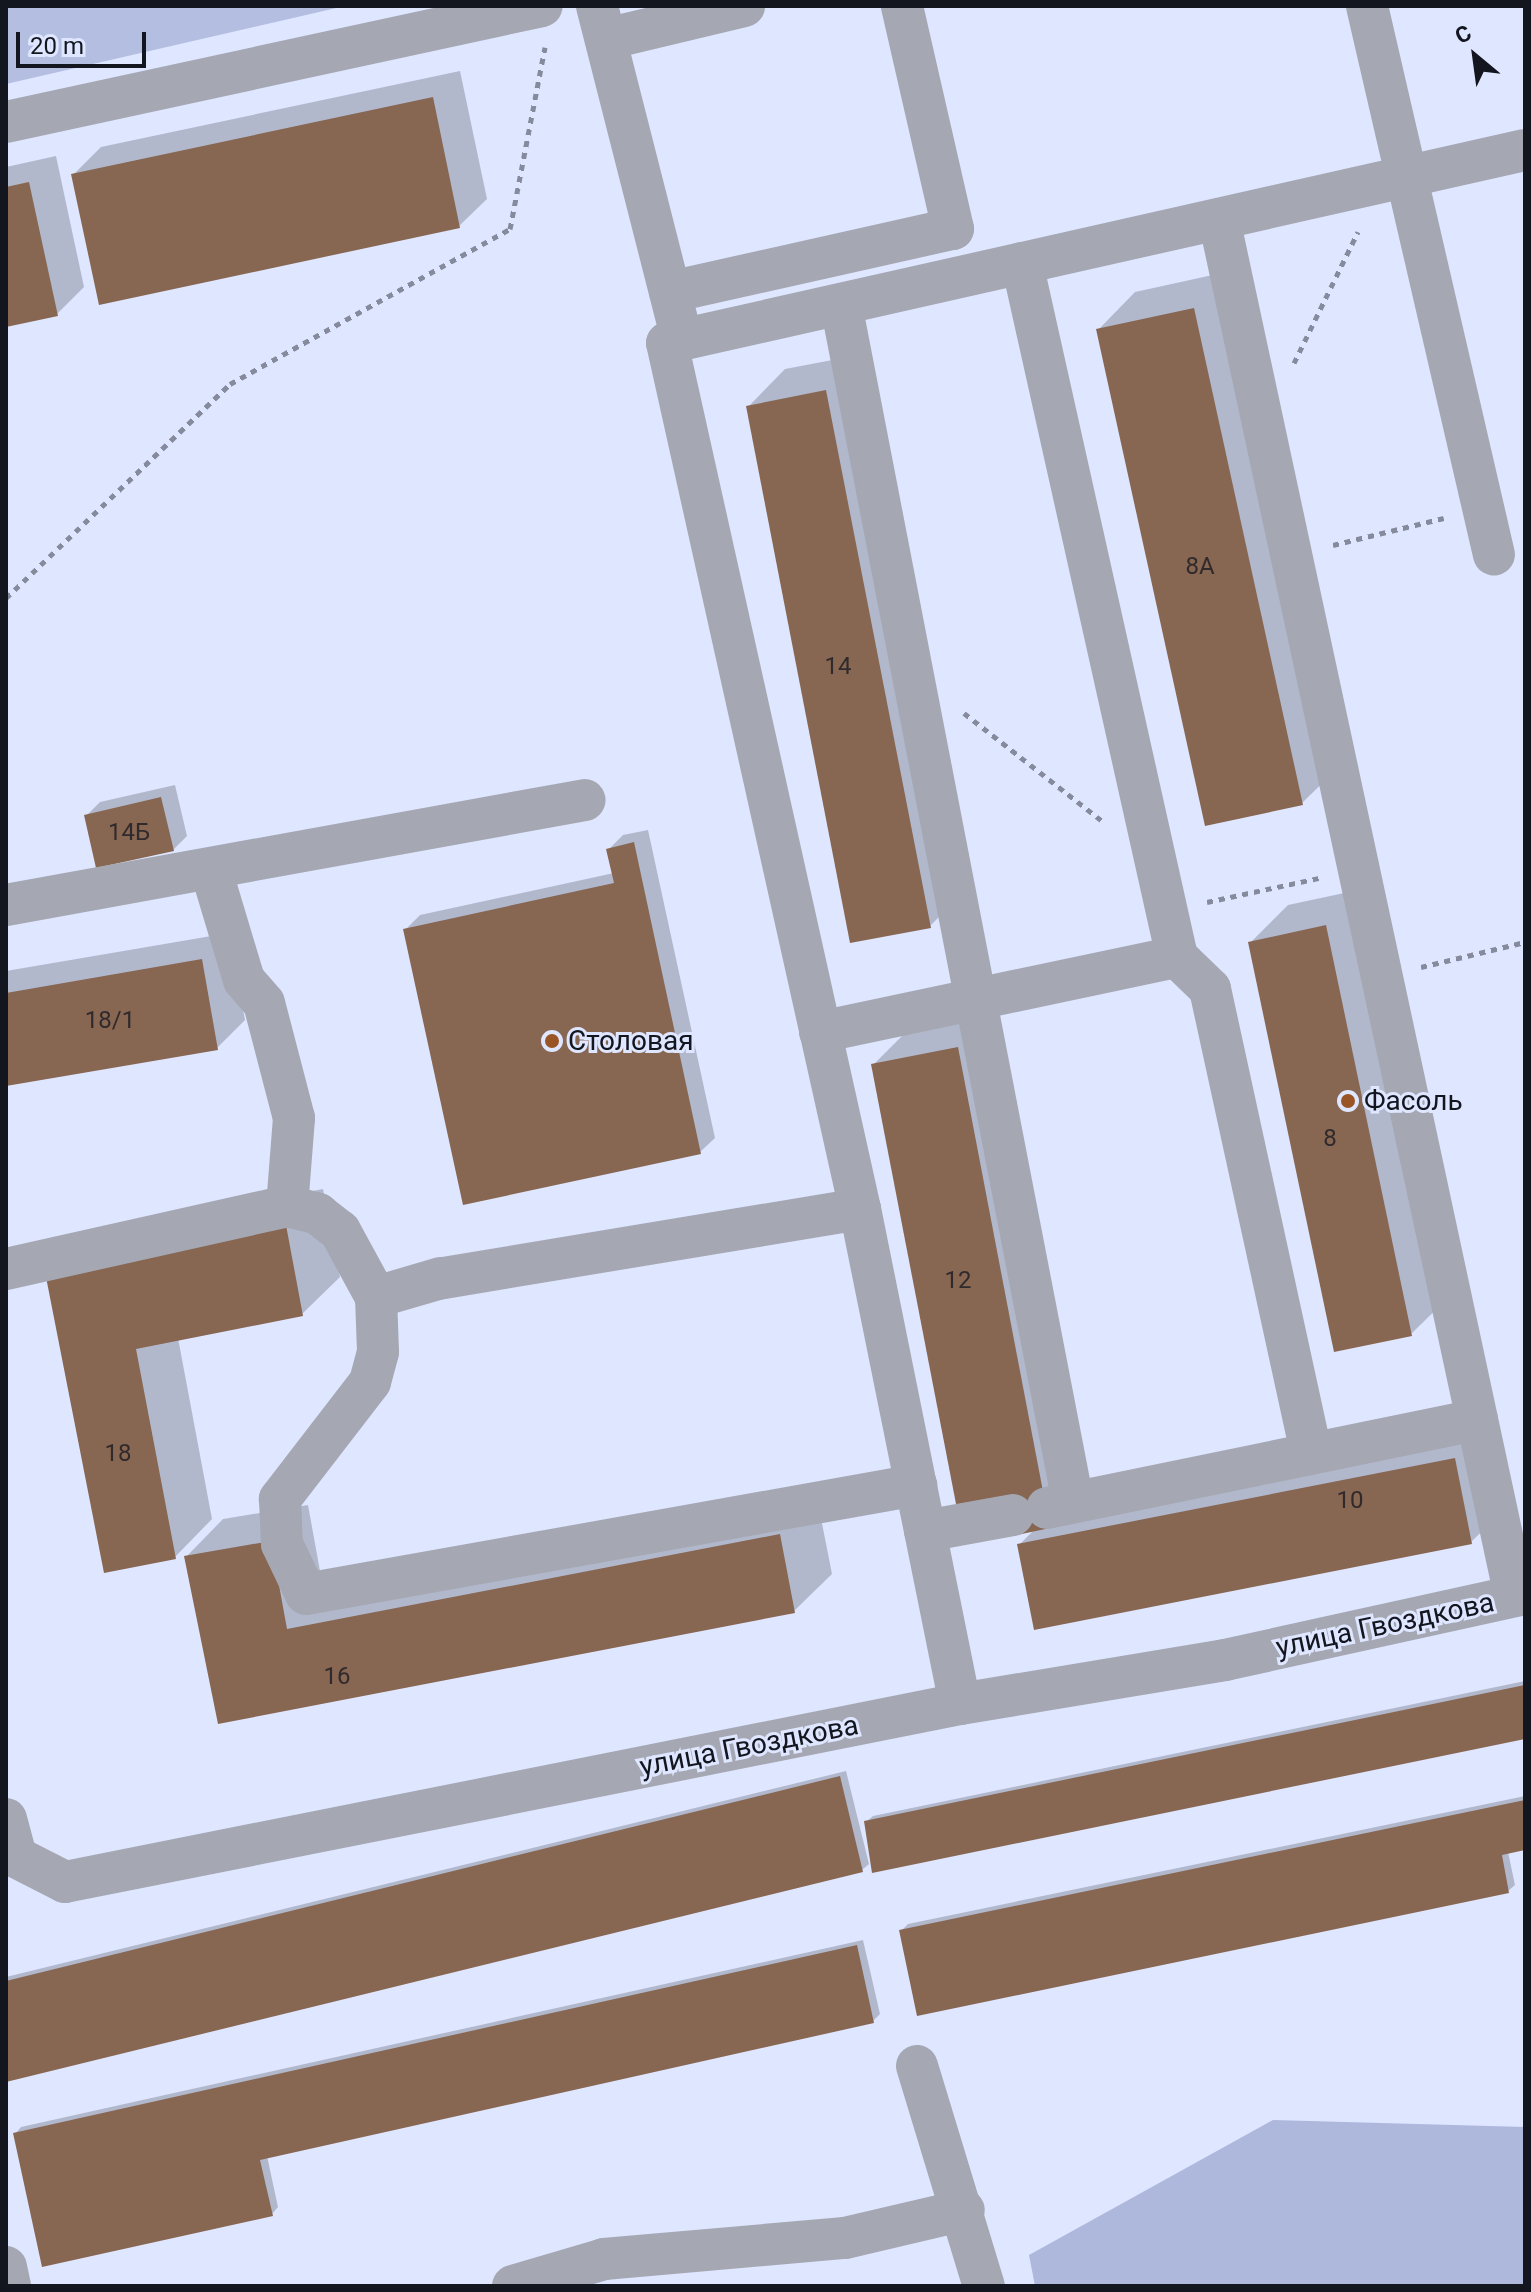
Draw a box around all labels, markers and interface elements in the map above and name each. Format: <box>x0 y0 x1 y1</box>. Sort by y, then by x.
scale bar <box>20 16 150 66</box>
north arrow <box>1435 16 1515 96</box>
text: С <box>1451 20 1475 49</box>
text: 20 m <box>30 32 84 60</box>
house number: 8А <box>1185 553 1215 581</box>
house number: 14 <box>825 653 851 681</box>
house number: 14Б <box>108 819 150 847</box>
house number: 18/1 <box>85 1007 135 1035</box>
place label: Столовая <box>568 1024 694 1058</box>
marker: Столовая <box>543 1032 561 1050</box>
place label: Фасоль <box>1364 1084 1463 1118</box>
marker: Фасоль <box>1339 1092 1357 1110</box>
house number: 8 <box>1323 1125 1337 1153</box>
house number: 12 <box>945 1267 971 1295</box>
house number: 18 <box>105 1440 131 1468</box>
house number: 10 <box>1337 1487 1363 1515</box>
street label: улица Гвоздкова <box>1273 1585 1497 1665</box>
house number: 16 <box>324 1663 350 1691</box>
street label: улица Гвоздкова <box>637 1708 861 1784</box>

